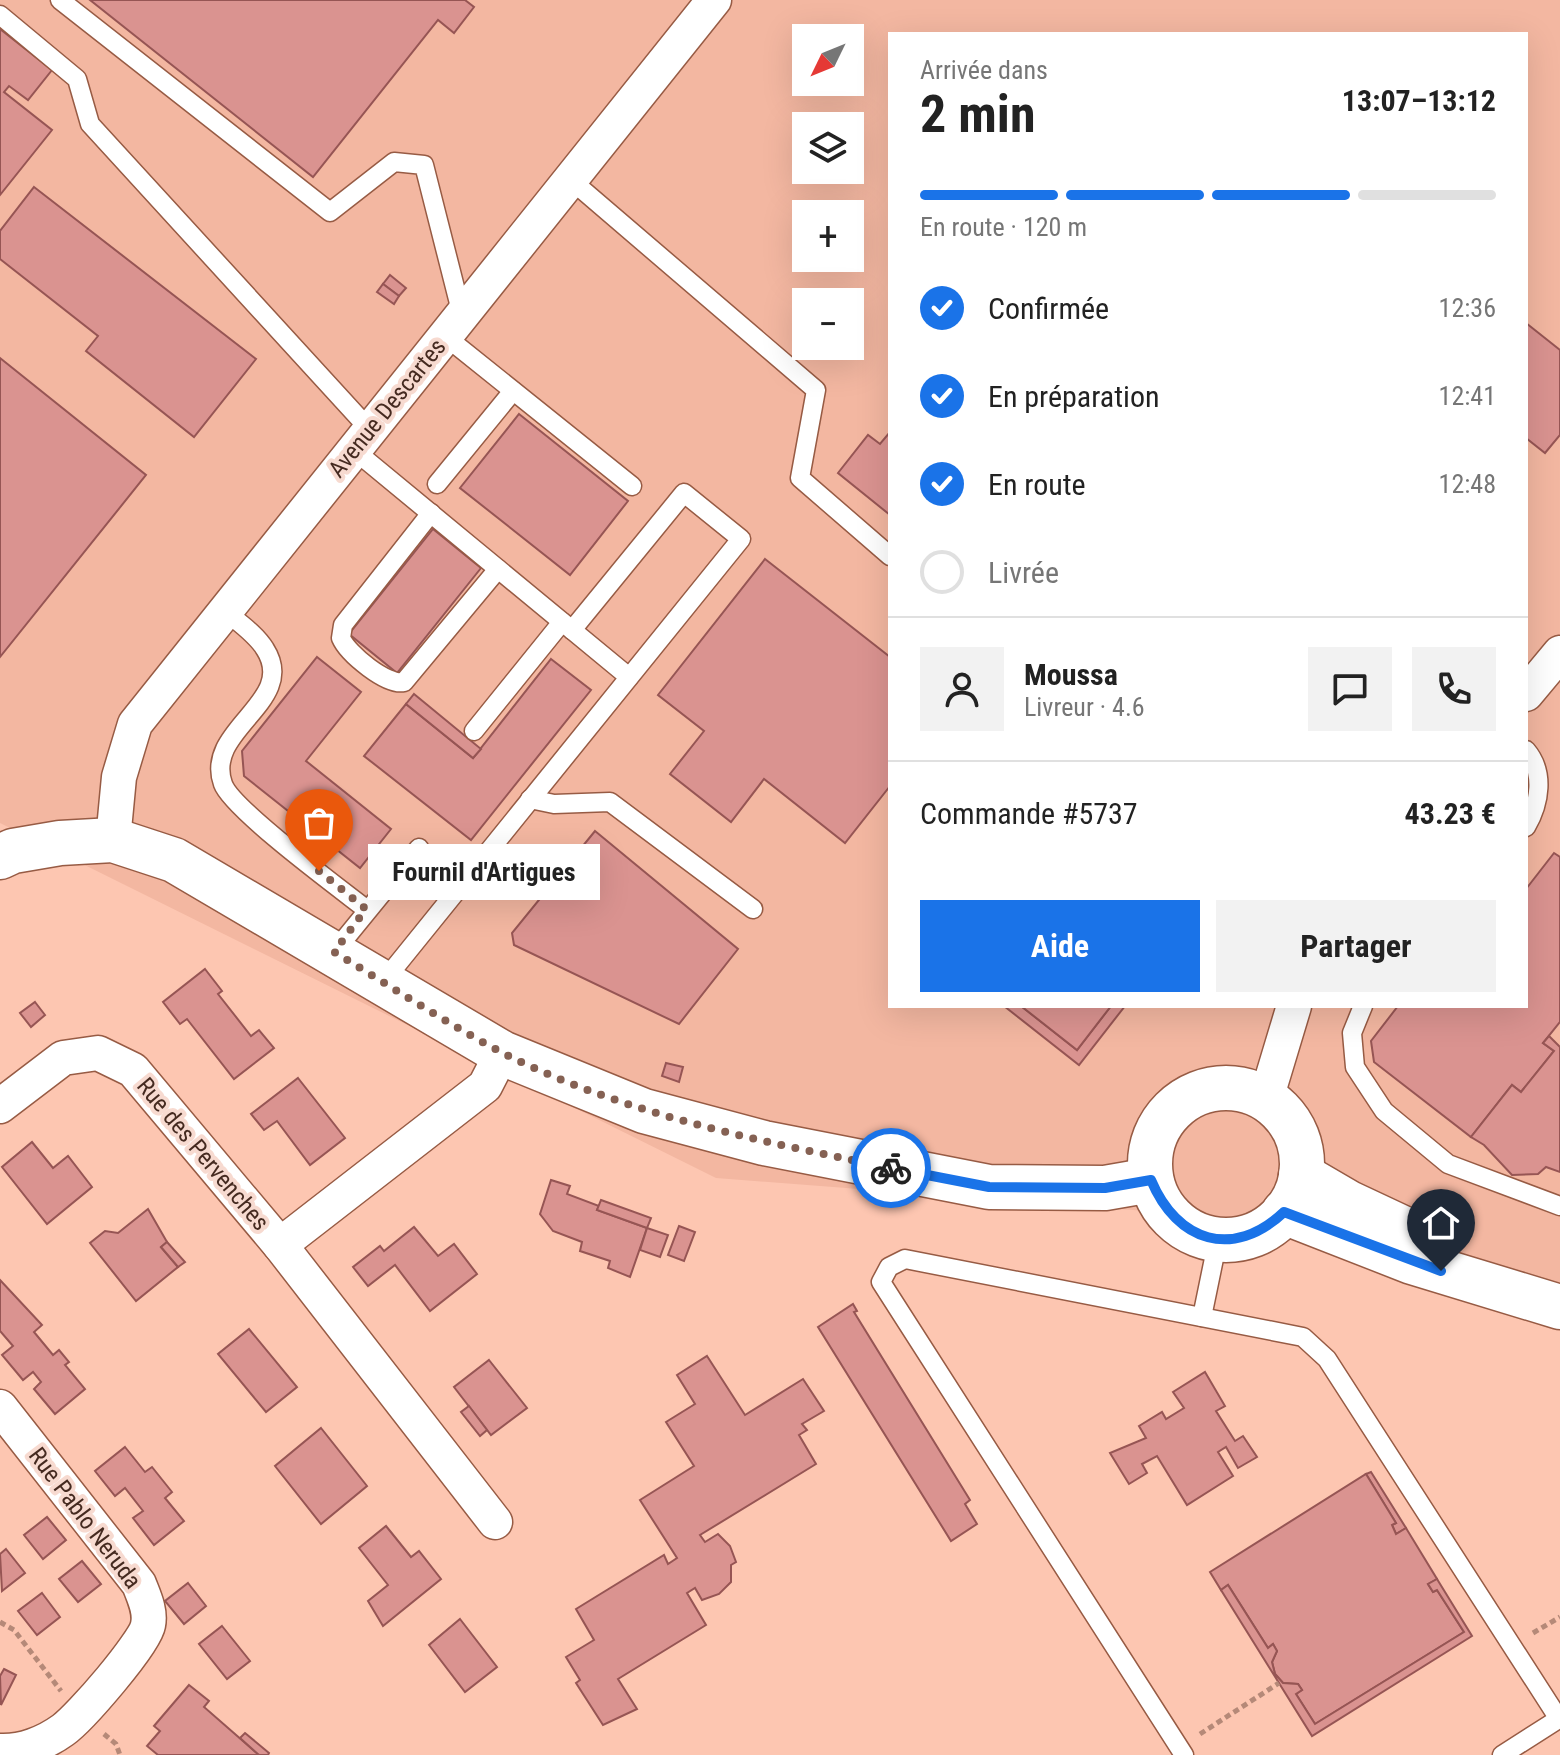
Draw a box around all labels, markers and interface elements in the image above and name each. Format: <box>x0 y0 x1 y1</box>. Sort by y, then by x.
north arrow <box>792 24 864 96</box>
map controls <box>792 24 864 360</box>
text: Arrivée dans <box>920 55 1048 85</box>
text: 13:07–13:12 <box>1342 83 1496 118</box>
text: 2 min <box>920 84 1036 145</box>
button: layers <box>792 112 864 184</box>
button: + <box>792 200 864 272</box>
text: En route · 120 m <box>920 212 1087 242</box>
icon: check <box>920 286 964 330</box>
button: − <box>792 288 864 360</box>
text: Confirmée <box>988 291 1109 326</box>
text: 12:36 <box>1439 293 1496 323</box>
street label: Avenue Descartes <box>323 333 451 483</box>
icon: check <box>920 374 964 418</box>
text: En préparation <box>988 379 1160 414</box>
text: 12:41 <box>1439 381 1496 411</box>
icon: check <box>920 462 964 506</box>
text: En route <box>988 467 1086 502</box>
text: 12:48 <box>1439 469 1496 499</box>
text: Livrée <box>988 555 1059 590</box>
button: person <box>920 647 1004 731</box>
button: chat <box>1308 647 1392 731</box>
button: phone <box>1412 647 1496 731</box>
text: Moussa <box>1024 657 1118 692</box>
text: Livreur · 4.6 <box>1024 692 1145 722</box>
pin <box>285 789 353 871</box>
text: Commande #5737 <box>920 796 1138 831</box>
text: 43.23 € <box>1405 796 1496 831</box>
icon: bag <box>297 801 341 845</box>
callout: Fournil d'Artigues <box>367 843 599 899</box>
text: Fournil d'Artigues <box>392 857 576 887</box>
button: Aide <box>920 900 1200 992</box>
button: Partager <box>1216 900 1496 992</box>
street label: Rue des Pervenches <box>131 1072 275 1236</box>
courier <box>851 1128 931 1208</box>
icon: bike <box>869 1146 913 1190</box>
pin <box>1407 1189 1475 1271</box>
icon: home <box>1419 1201 1463 1245</box>
street label: Rue Pablo Neruda <box>23 1442 147 1594</box>

